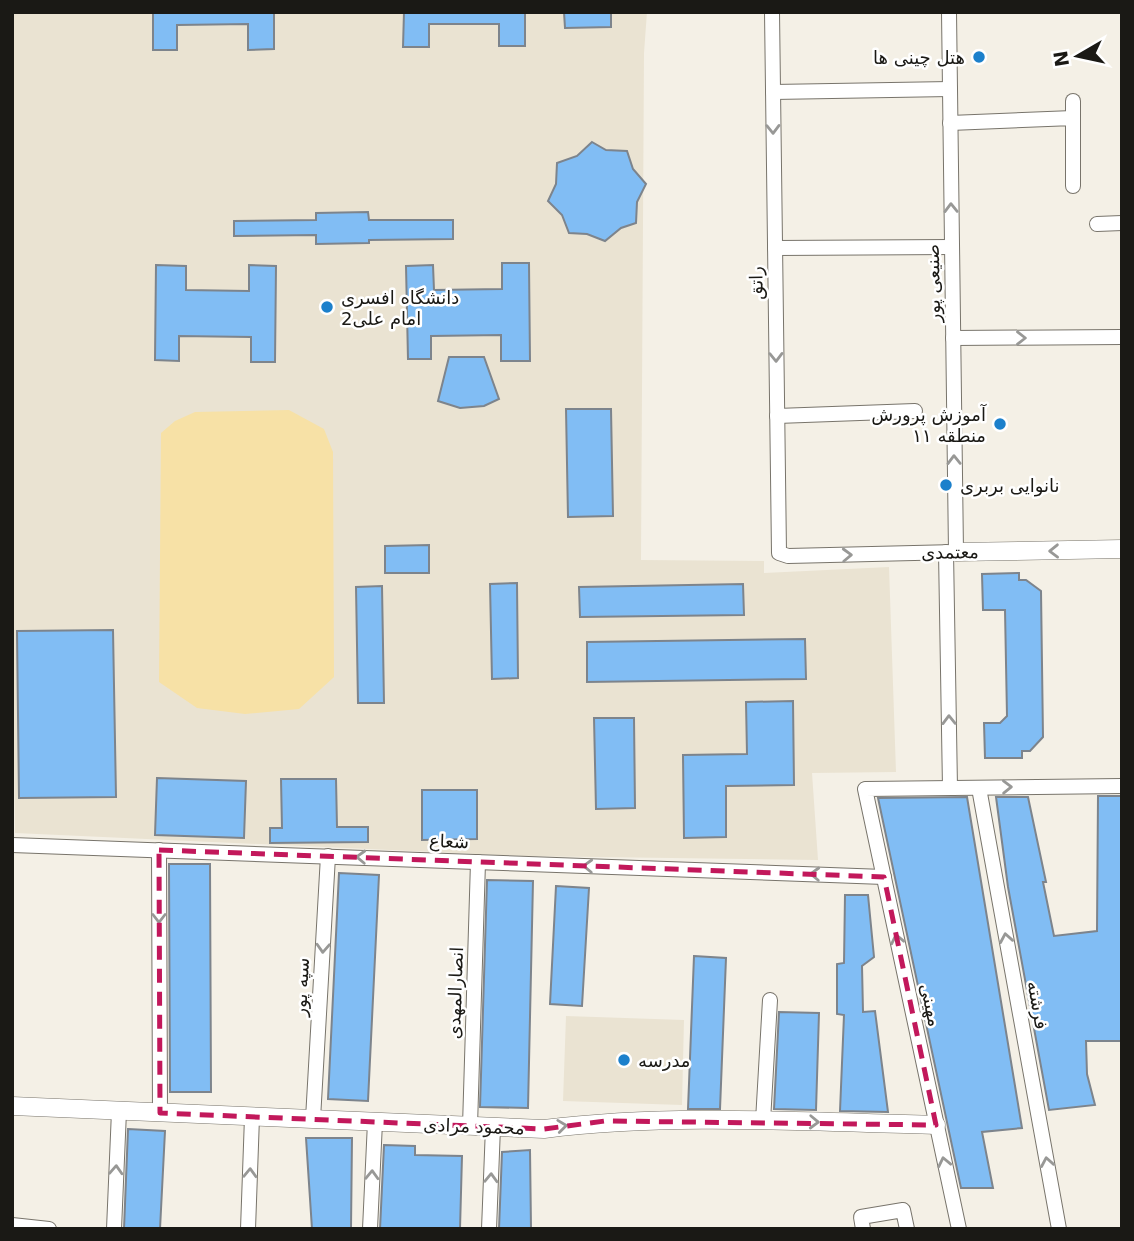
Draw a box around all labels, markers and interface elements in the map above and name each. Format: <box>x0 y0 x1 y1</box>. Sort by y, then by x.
north arrow <box>1043 21 1113 91</box>
place label: هتل چینی ها <box>873 47 965 68</box>
marker: هتل چینی ها <box>971 49 987 65</box>
text: N <box>1049 49 1073 68</box>
one-way arrow <box>766 124 781 135</box>
one-way arrow <box>944 202 959 213</box>
street label: صنیعی پور <box>922 244 945 323</box>
street label: راتق <box>745 266 768 300</box>
place label: دانشگاه افسری امام علی2 <box>341 287 459 329</box>
marker: دانشگاه افسری امام علی2 <box>319 299 335 315</box>
one-way arrow <box>1017 330 1027 346</box>
one-way arrow <box>769 352 784 363</box>
place label: آموزش پرورش منطقه ۱۱ <box>871 403 987 446</box>
marker: آموزش پرورش منطقه ۱۱ <box>992 416 1008 432</box>
one-way arrow <box>946 454 962 464</box>
place label: نانوایی بربری <box>960 475 1060 497</box>
marker: نانوایی بربری <box>938 477 954 493</box>
street label: معتمدی <box>921 541 979 563</box>
one-way arrow <box>1048 543 1059 558</box>
one-way arrow <box>841 547 852 562</box>
one-way arrow <box>941 714 957 725</box>
one-way arrow <box>1001 780 1012 795</box>
street label: شعاع <box>429 830 469 853</box>
one-way arrow <box>355 850 366 865</box>
one-way arrow <box>582 858 593 873</box>
one-way arrow <box>810 867 821 882</box>
one-way arrow <box>151 913 167 924</box>
one-way arrow <box>1000 932 1015 944</box>
one-way arrow <box>890 934 905 946</box>
one-way arrow <box>316 943 331 954</box>
street label: انصارالمهدی <box>443 946 468 1040</box>
street label: سپه پور <box>289 957 314 1018</box>
street label: فرشته <box>1022 979 1053 1031</box>
street label: مهینی <box>915 981 946 1029</box>
place label: مدرسه <box>638 1050 691 1071</box>
marker: مدرسه <box>616 1052 632 1068</box>
street label: محمود مرادی <box>423 1114 525 1139</box>
one-way arrow <box>809 1114 820 1130</box>
one-way arrow <box>556 1119 568 1134</box>
one-way arrow <box>938 1156 953 1168</box>
one-way arrow <box>1040 1156 1055 1168</box>
one-way arrow <box>109 1164 124 1175</box>
one-way arrow <box>242 1167 258 1177</box>
one-way arrow <box>365 1170 380 1181</box>
one-way arrow <box>483 1172 498 1183</box>

